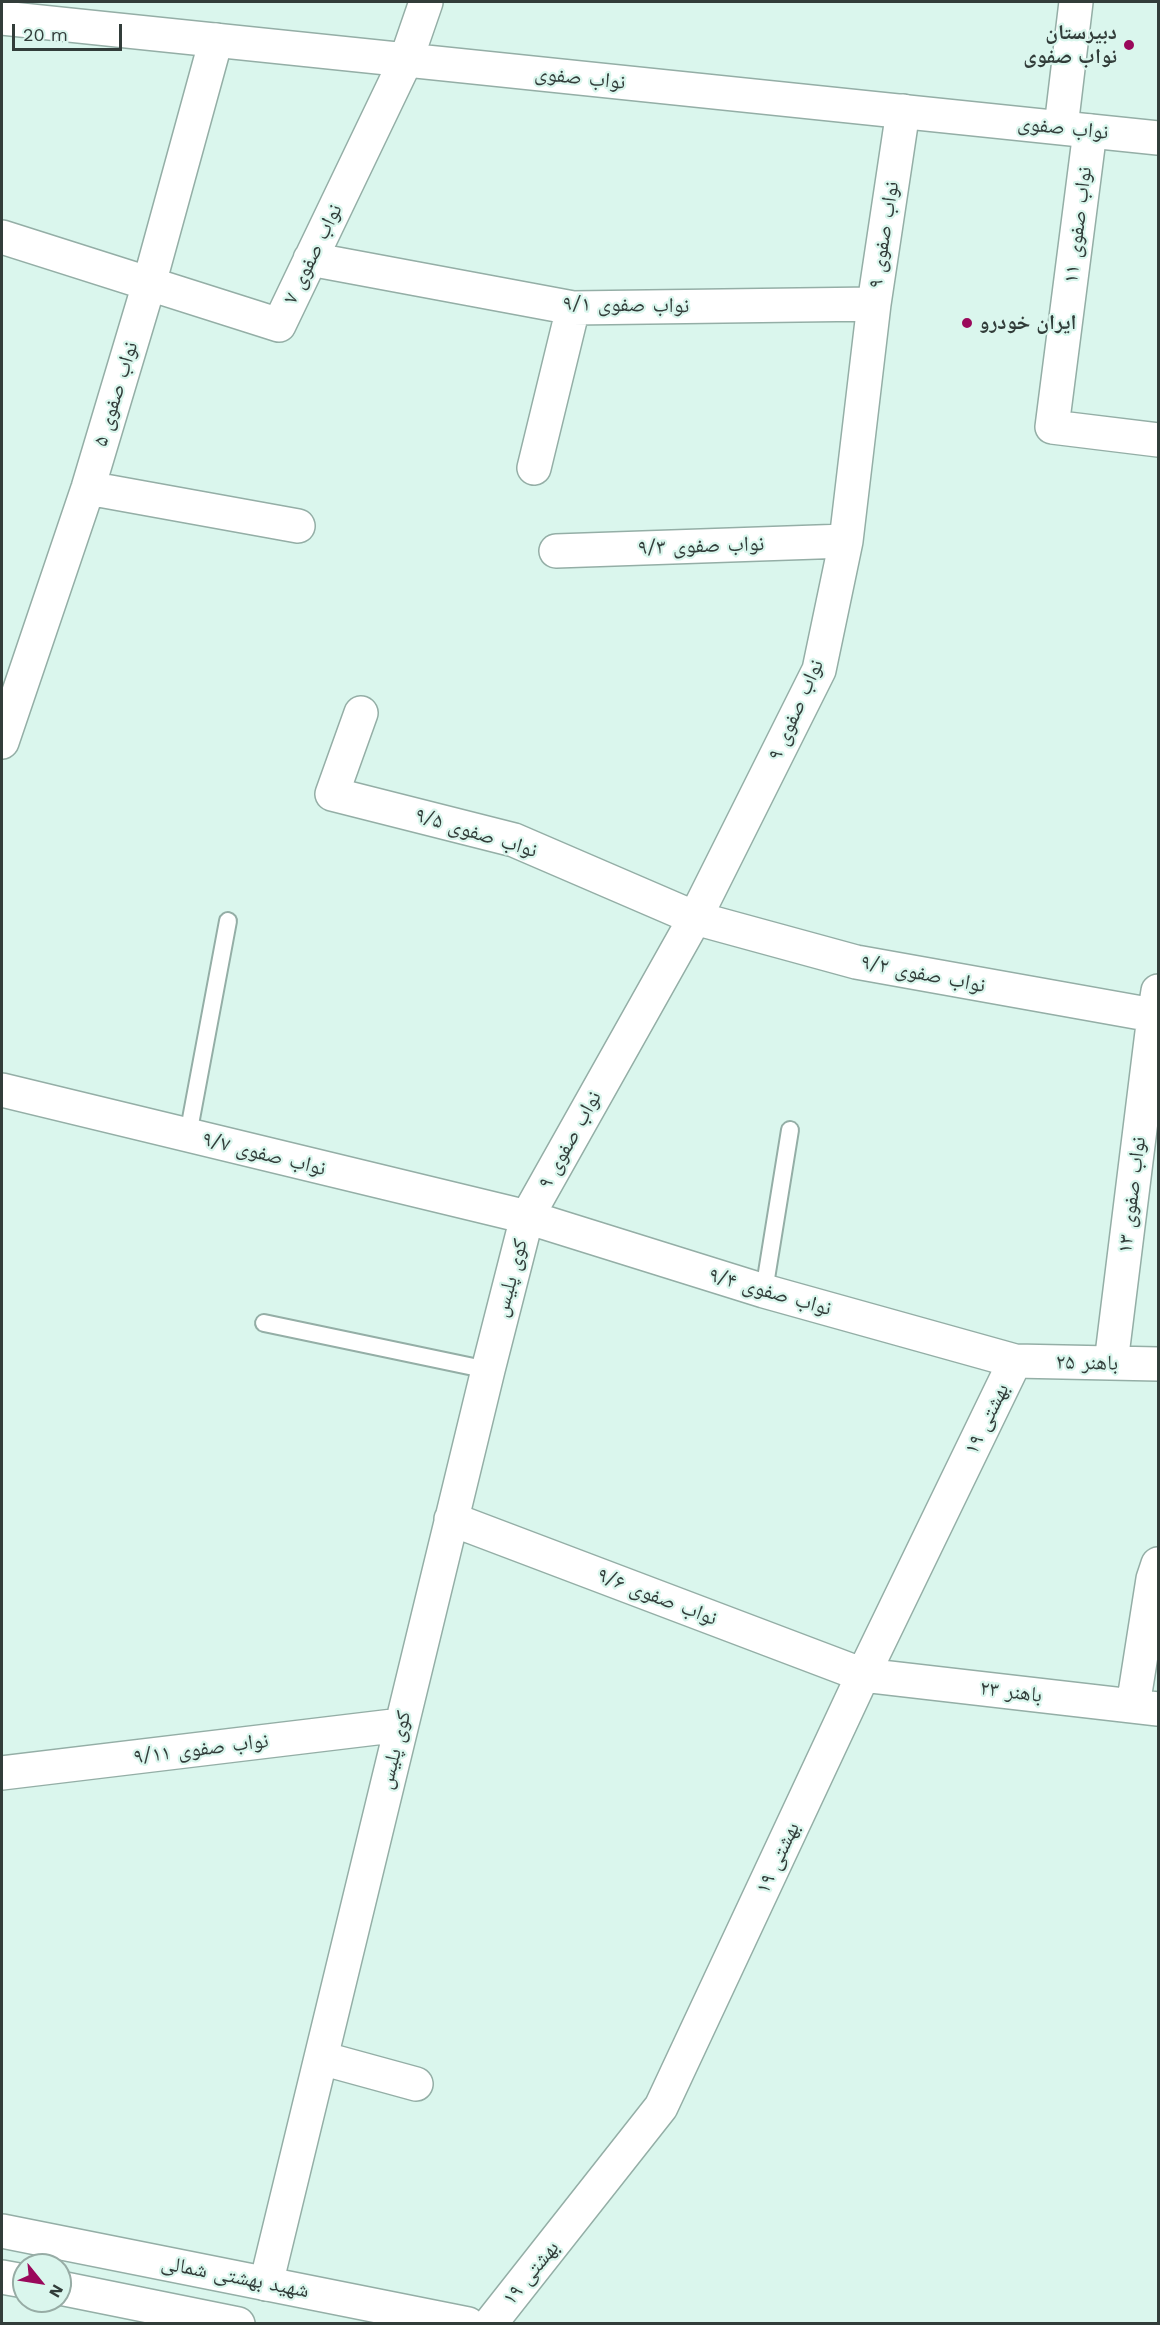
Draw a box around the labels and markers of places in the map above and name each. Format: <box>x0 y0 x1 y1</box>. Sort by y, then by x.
place label: دبیرستان نواب صفوی <box>1023 20 1117 70</box>
marker: دبیرستان نواب صفوی <box>1122 38 1136 52</box>
place label: ایران خودرو <box>979 310 1076 336</box>
marker: ایران خودرو <box>960 316 974 330</box>

